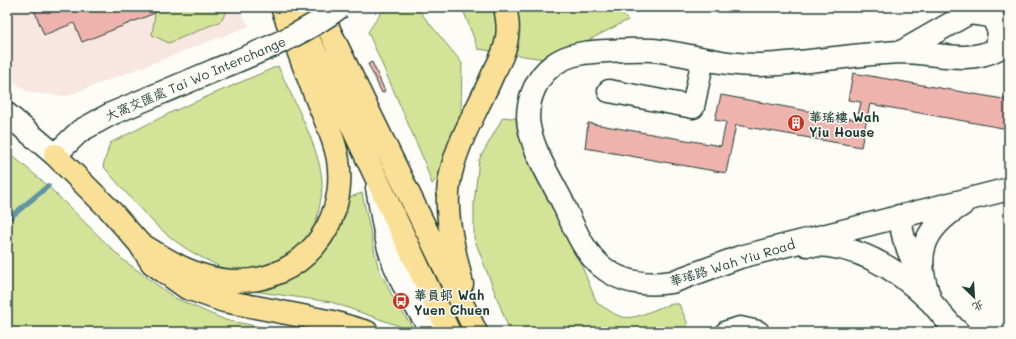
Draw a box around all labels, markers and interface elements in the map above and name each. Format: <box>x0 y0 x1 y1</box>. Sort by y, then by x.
street label: 大窩交匯處 Tai Wo Interchange <box>102 32 288 124</box>
place label: 華瑤樓 Wah Yiu House <box>809 108 880 140</box>
building icon: 華瑤樓 Wah Yiu House <box>786 113 806 133</box>
street label: 華瑤路 Wah Yiu Road <box>667 235 797 289</box>
north arrow <box>954 277 994 317</box>
place label: 華員邨 Wah Yuen Chuen <box>414 286 490 318</box>
bus stop icon: 華員邨 Wah Yuen Chuen <box>391 291 411 311</box>
text: 北 <box>970 297 987 316</box>

